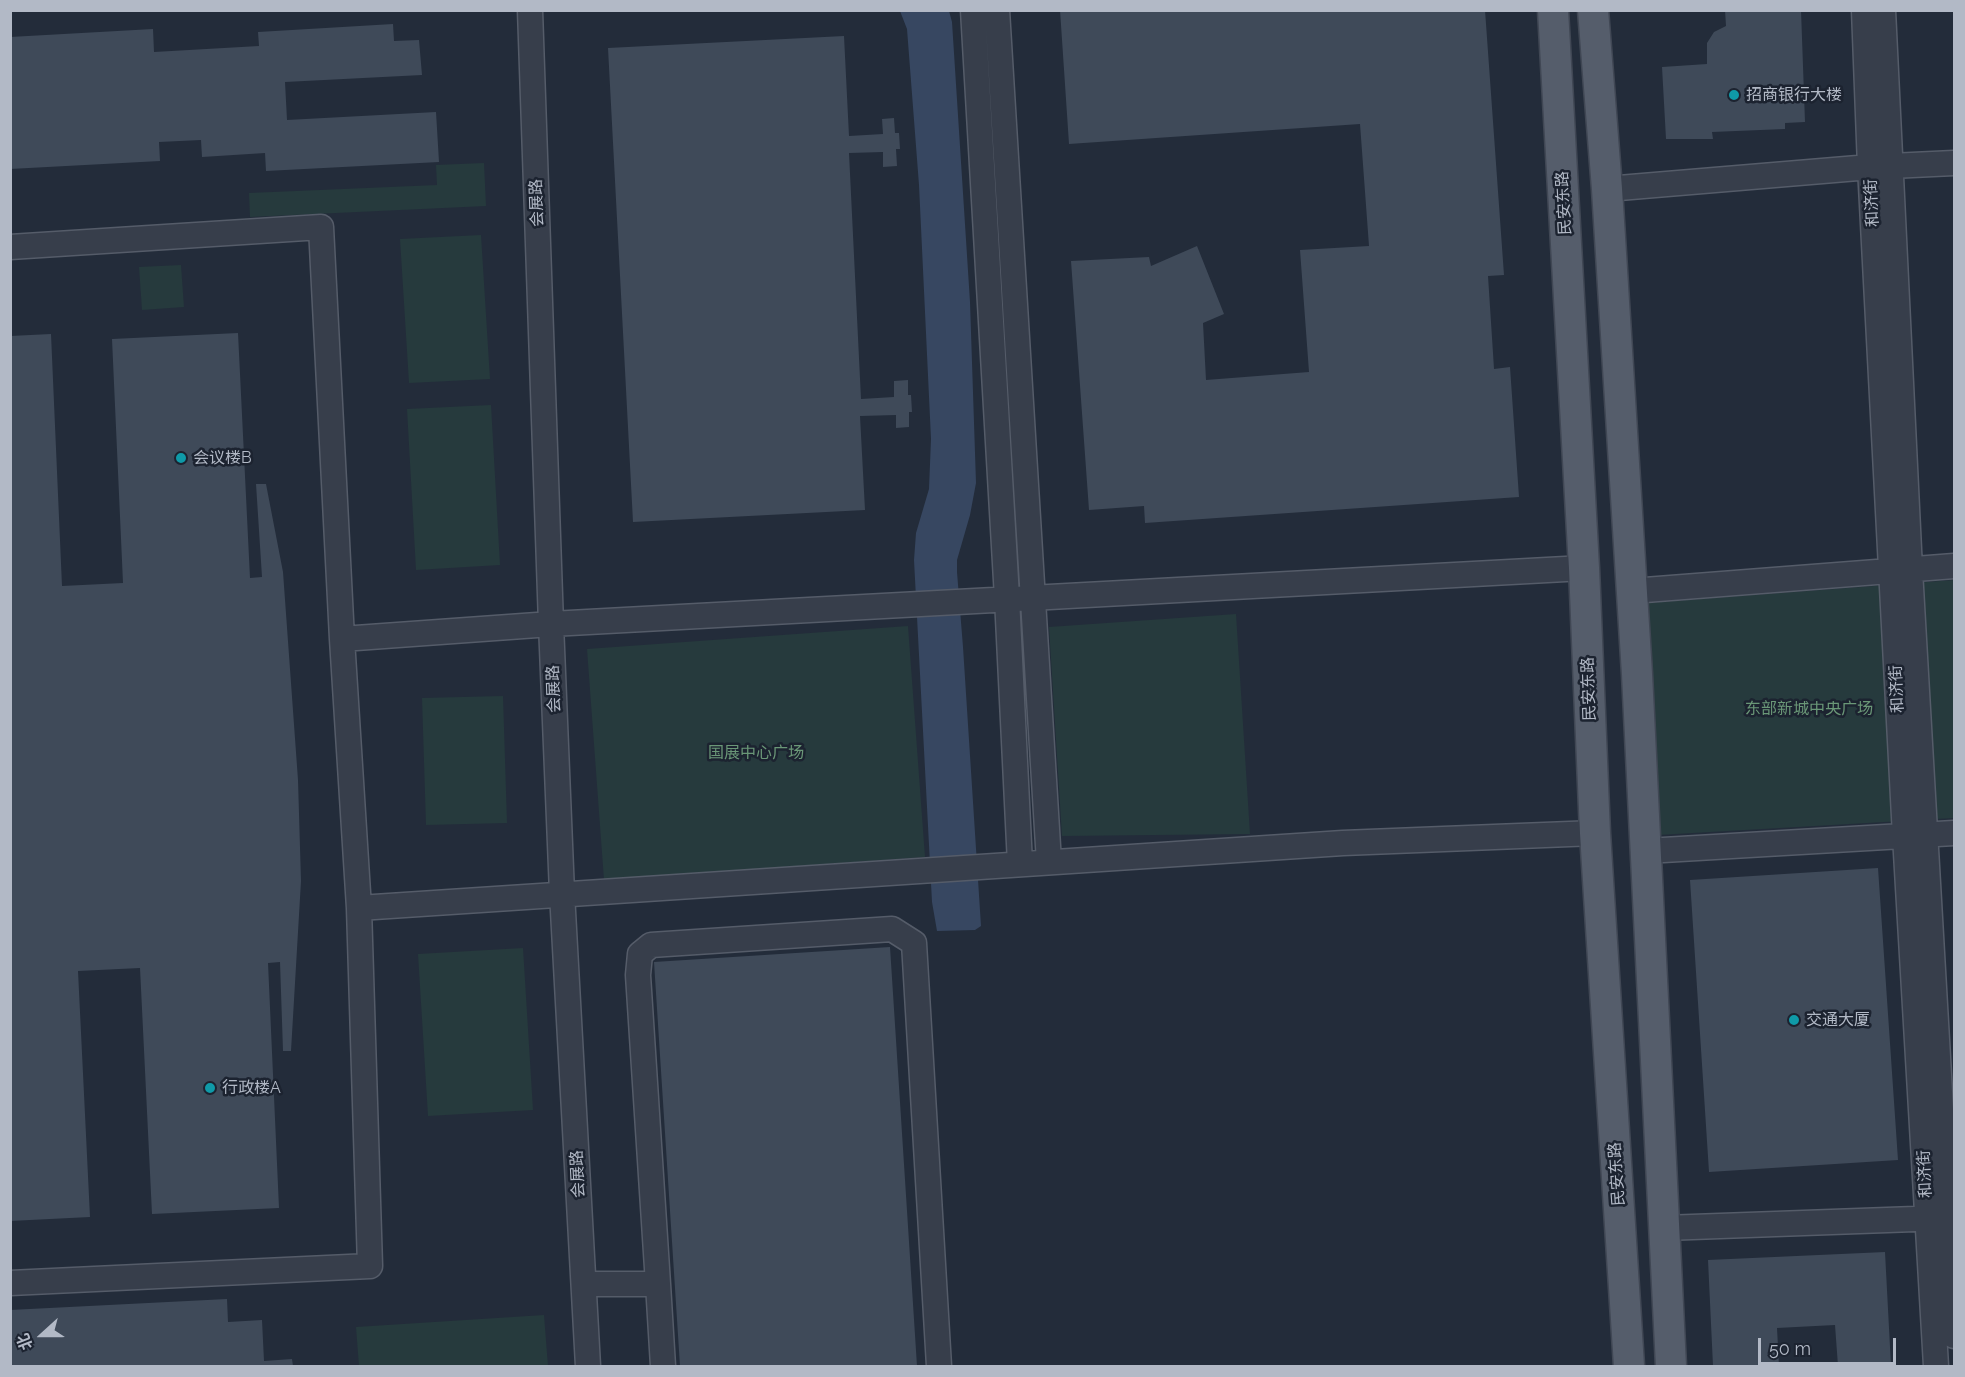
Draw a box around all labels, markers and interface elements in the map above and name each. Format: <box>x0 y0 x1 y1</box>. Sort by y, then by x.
place label: 招商银行大楼 <box>1746 85 1842 105</box>
marker: 招商银行大楼 <box>1727 88 1741 102</box>
street label: 民安东路 <box>1553 171 1575 235</box>
street label: 会展路 <box>527 179 547 227</box>
street label: 和济街 <box>1861 179 1883 227</box>
place label: 会议楼B <box>193 448 252 468</box>
marker: 会议楼B <box>174 451 188 465</box>
street label: 民安东路 <box>1578 657 1600 721</box>
street label: 会展路 <box>544 665 564 713</box>
street label: 和济街 <box>1886 665 1908 713</box>
park label: 东部新城中央广场 <box>1745 699 1873 719</box>
park label: 国展中心广场 <box>708 743 804 763</box>
place label: 交通大厦 <box>1806 1010 1870 1030</box>
marker: 交通大厦 <box>1787 1013 1801 1027</box>
place label: 行政楼A <box>222 1078 281 1098</box>
marker: 行政楼A <box>203 1081 217 1095</box>
street label: 民安东路 <box>1605 1141 1629 1207</box>
street label: 会展路 <box>567 1150 589 1198</box>
street label: 和济街 <box>1914 1150 1936 1198</box>
north arrow <box>12 1305 72 1365</box>
scale bar <box>1761 1326 1899 1364</box>
text: 北 <box>13 1331 36 1353</box>
text: 50 m <box>1769 1338 1811 1359</box>

